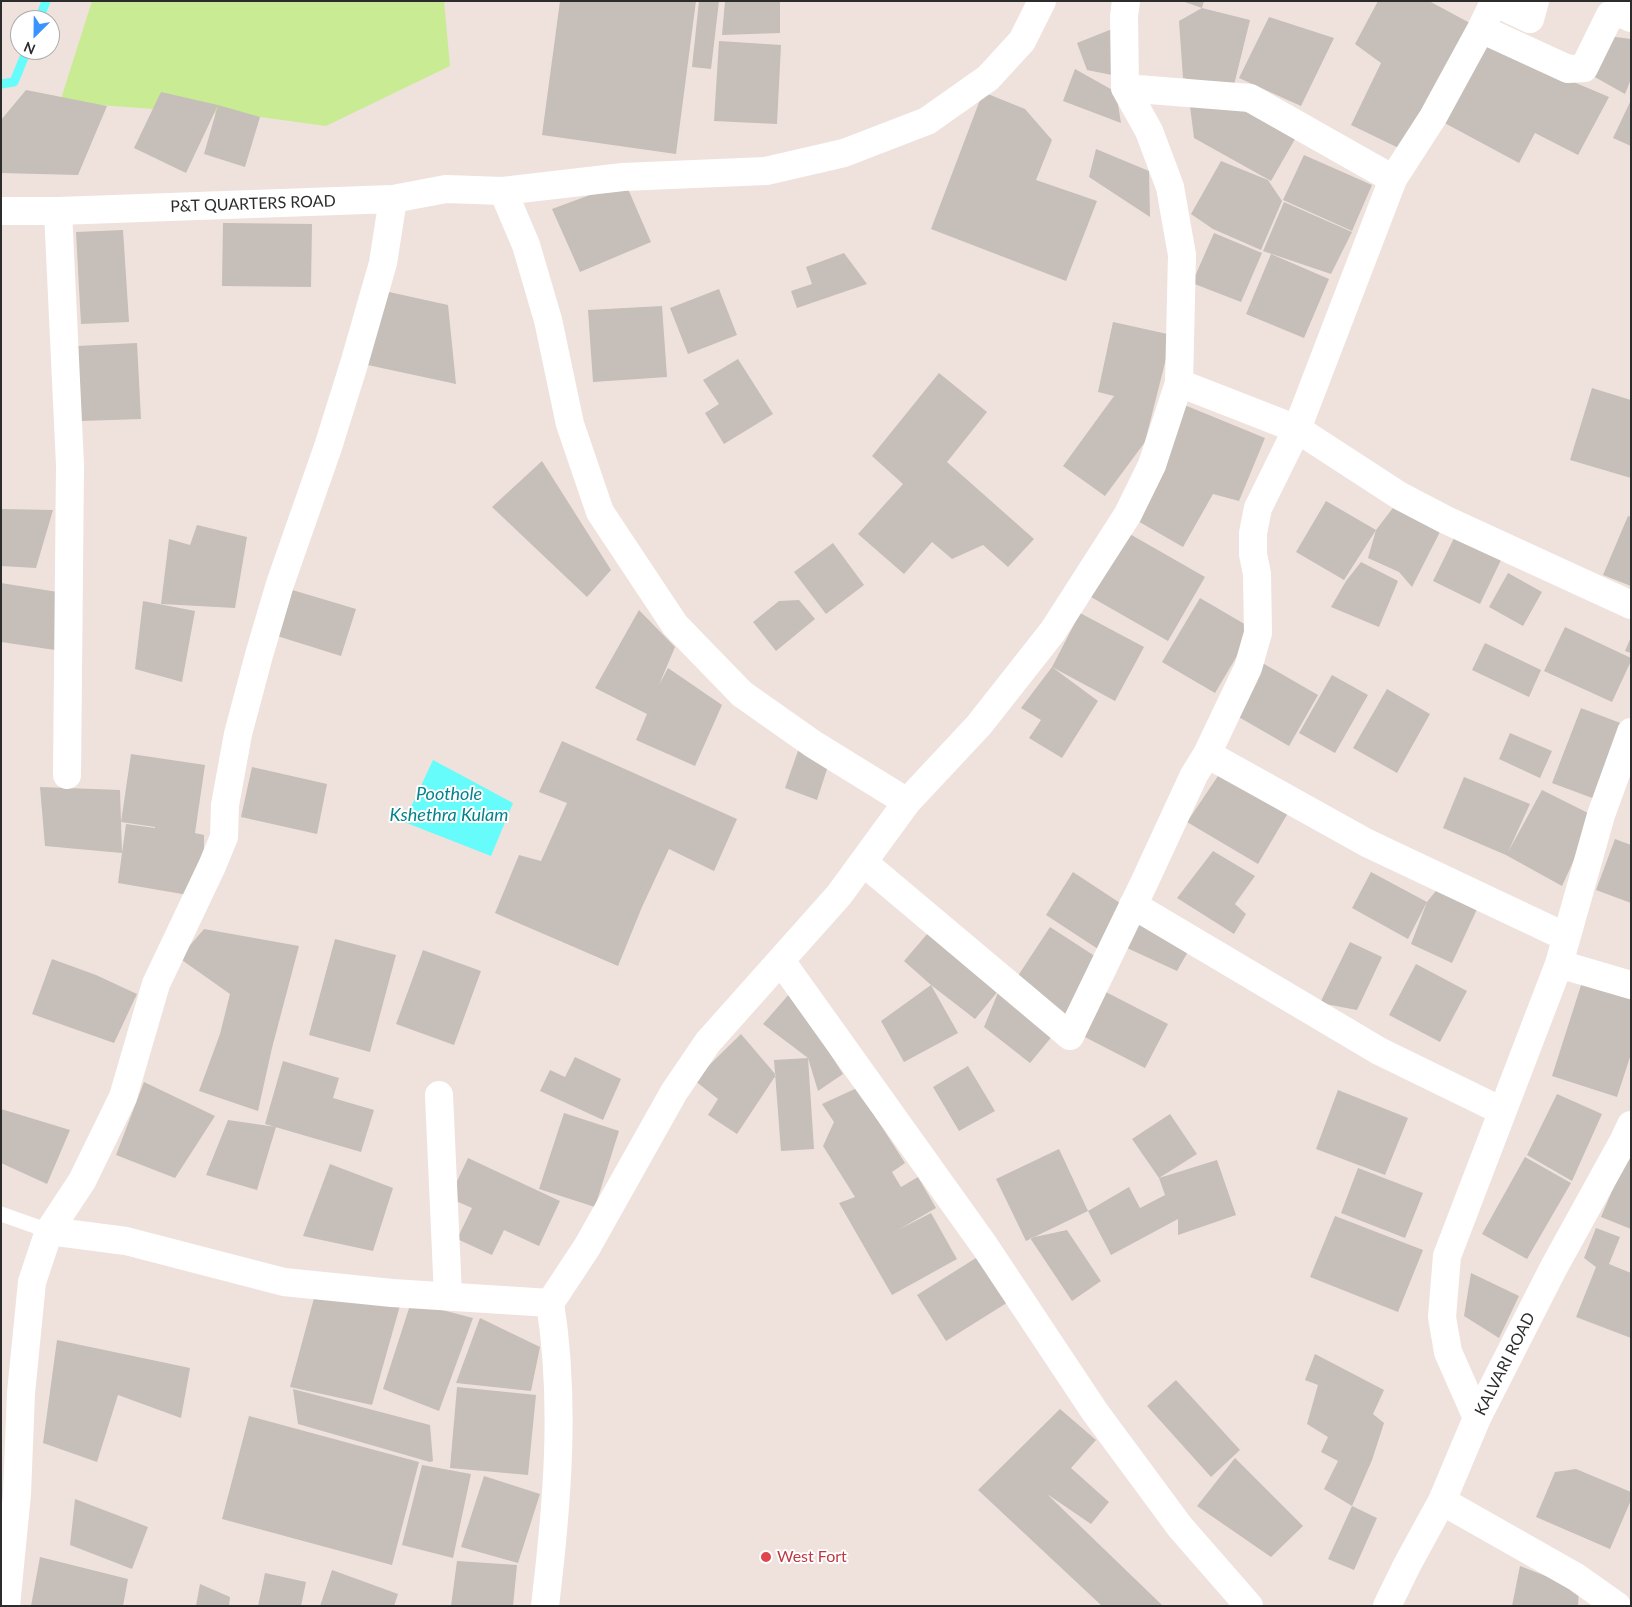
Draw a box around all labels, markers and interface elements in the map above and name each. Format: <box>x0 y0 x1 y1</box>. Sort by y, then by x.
north arrow <box>10 10 60 60</box>
text: N <box>21 38 38 58</box>
street label: P&T QUARTERS ROAD <box>170 192 336 216</box>
water label: Poothole Kshethra Kulam <box>390 783 508 826</box>
street label: KALVARI ROAD <box>1471 1309 1539 1419</box>
place label: West Fort <box>777 1547 847 1567</box>
marker: West Fort <box>759 1550 773 1564</box>

